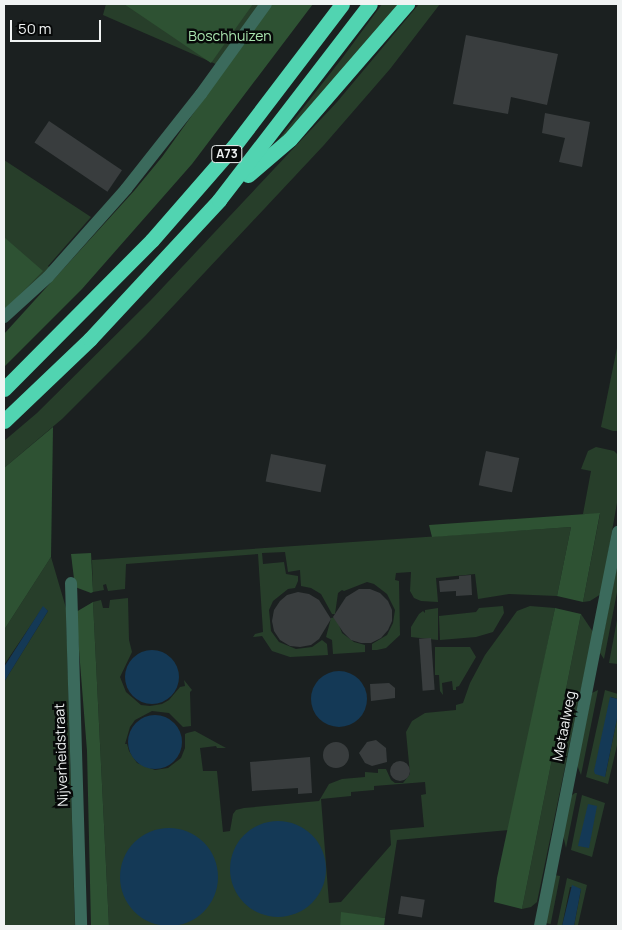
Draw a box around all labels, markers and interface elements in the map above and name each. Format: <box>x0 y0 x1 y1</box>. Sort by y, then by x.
scale bar <box>12 10 104 42</box>
text: 50 m <box>18 18 52 39</box>
park label: Boschhuizen <box>188 28 272 44</box>
road number: A73 <box>211 144 243 164</box>
street label: Metaalweg <box>549 689 579 763</box>
street label: Nijverheidstraat <box>51 703 71 807</box>

